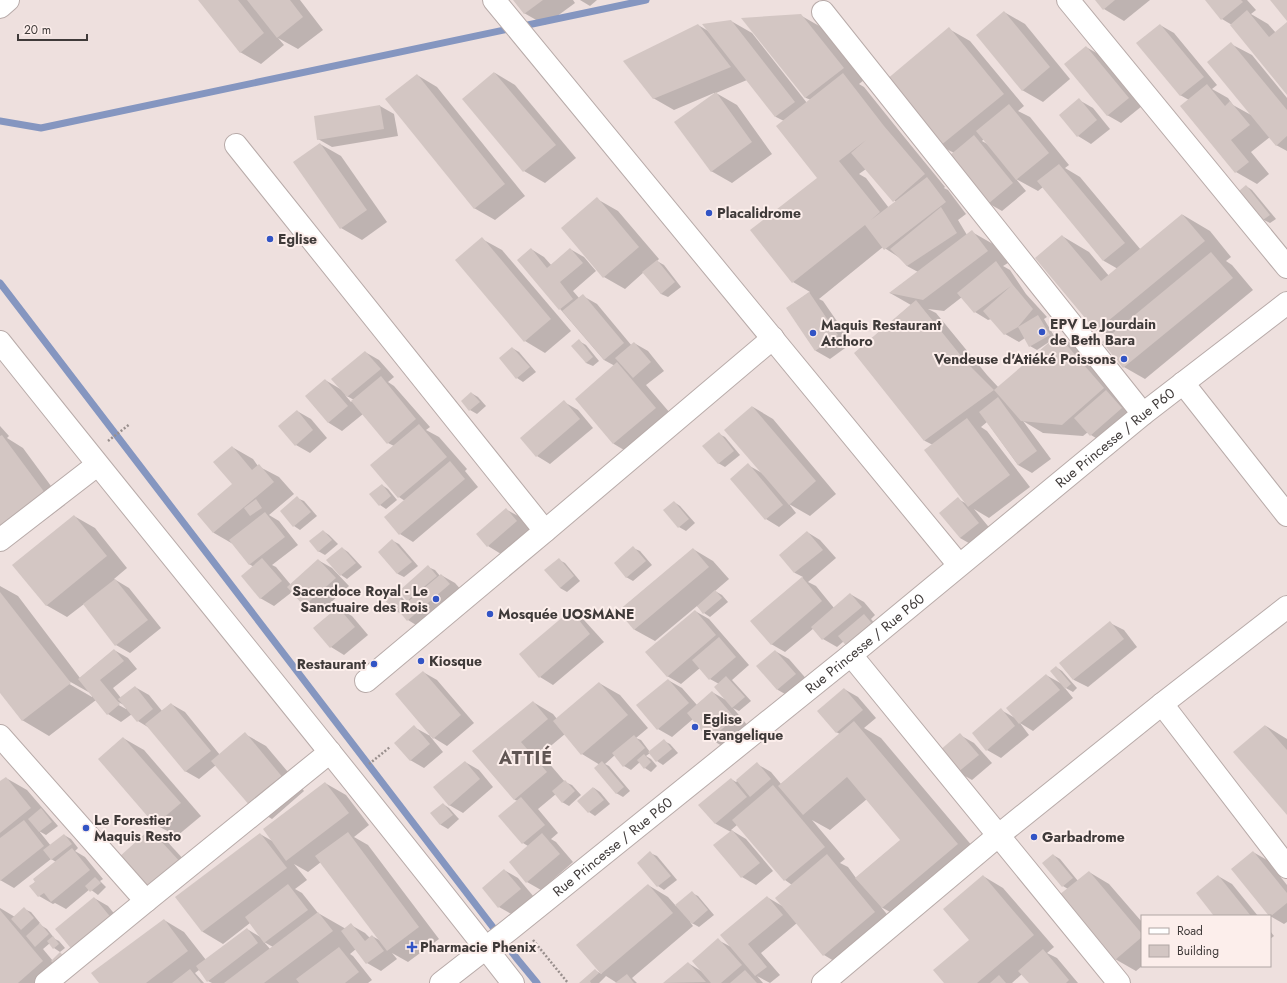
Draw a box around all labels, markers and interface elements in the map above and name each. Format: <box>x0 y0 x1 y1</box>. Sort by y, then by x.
scale bar <box>18 16 87 42</box>
text: 20 m <box>24 21 51 39</box>
place label: Placalidrome <box>717 203 801 223</box>
marker: Placalidrome <box>704 208 714 218</box>
place label: Eglise <box>278 229 317 249</box>
marker: Eglise <box>265 234 275 244</box>
place label: EPV Le Jourdain de Beth Bara <box>1050 314 1156 350</box>
place label: Maquis Restaurant Atchoro <box>820 315 942 351</box>
marker: EPV Le Jourdain de Beth Bara <box>1037 327 1047 337</box>
marker: Maquis Restaurant Atchoro <box>808 328 818 338</box>
place label: Vendeuse d'Atiéké Poissons <box>933 349 1117 369</box>
marker: Vendeuse d'Atiéké Poissons <box>1119 354 1129 364</box>
street label: Rue Princesse / Rue P60 <box>1051 383 1179 492</box>
place label: Sacerdoce Royal - Le Sanctuaire des Rois <box>292 581 429 617</box>
street label: Rue Princesse / Rue P60 <box>801 589 929 698</box>
marker: Sacerdoce Royal - Le Sanctuaire des Rois <box>431 594 441 604</box>
place label: Mosquée UOSMANE <box>498 604 634 624</box>
marker: Mosquée UOSMANE <box>485 609 495 619</box>
place label: Kiosque <box>429 651 482 671</box>
place label: Restaurant <box>297 654 367 674</box>
marker: Kiosque <box>416 656 426 666</box>
marker: Restaurant <box>369 659 379 669</box>
place label: Eglise Evangelique <box>703 709 783 745</box>
marker: Eglise Evangelique <box>690 722 700 732</box>
district label: ATTIÉ <box>498 745 553 771</box>
street label: Rue Princesse / Rue P60 <box>548 792 677 901</box>
place label: Le Forestier Maquis Resto <box>94 810 181 846</box>
marker: Le Forestier Maquis Resto <box>81 823 91 833</box>
place label: Garbadrome <box>1042 827 1125 847</box>
marker: Garbadrome <box>1029 832 1039 842</box>
legend <box>1141 915 1271 967</box>
text: Road <box>1177 922 1203 940</box>
place label: Pharmacie Phenix <box>420 937 537 957</box>
marker: Pharmacie Phenix <box>407 942 417 952</box>
text: Building <box>1177 942 1219 960</box>

